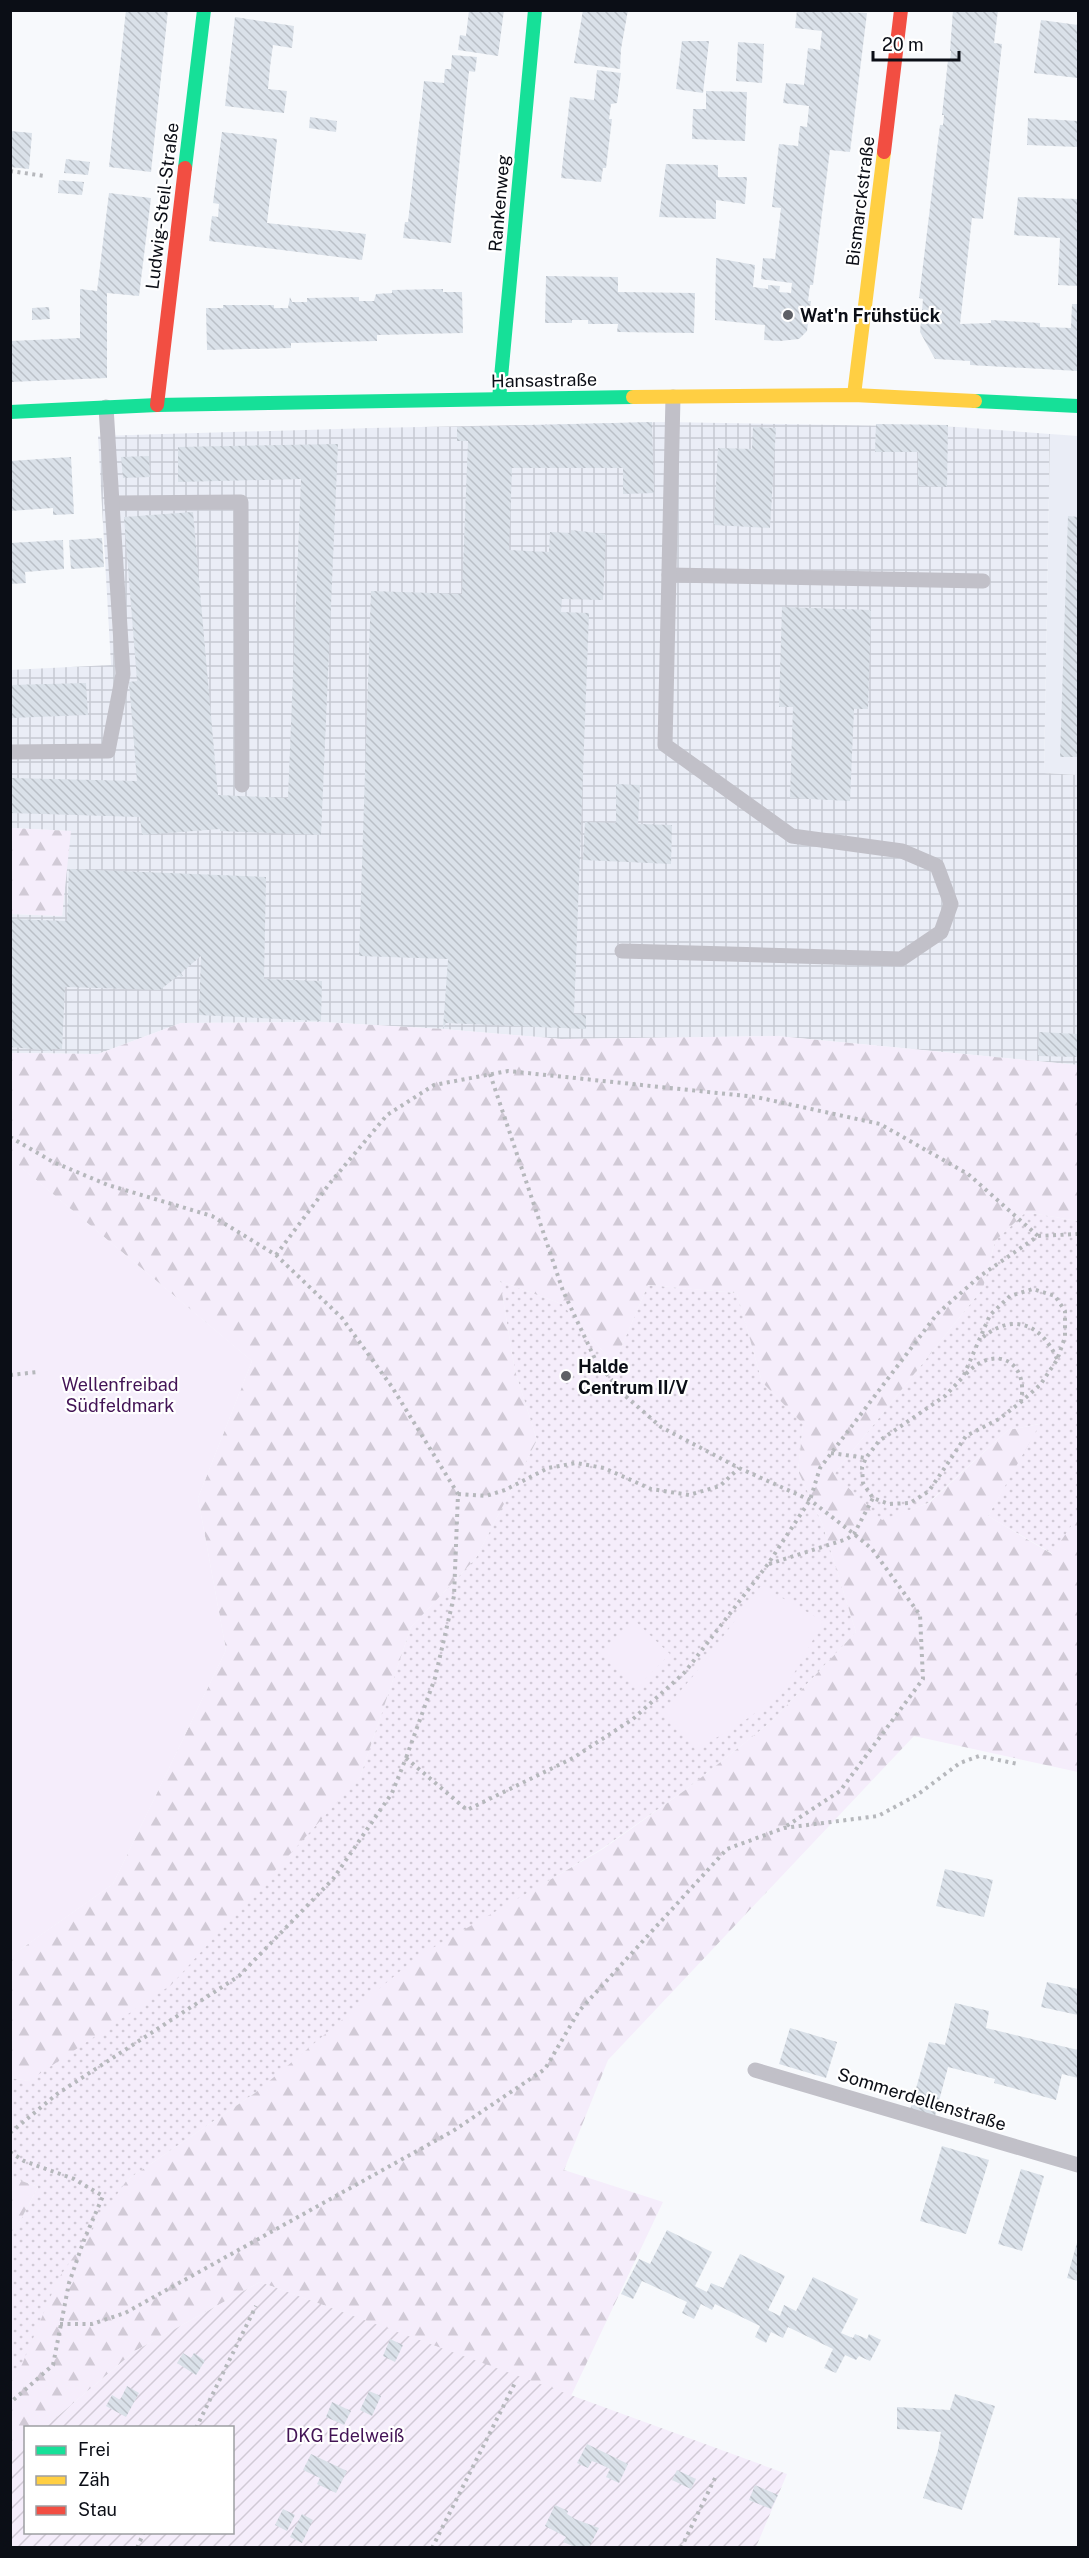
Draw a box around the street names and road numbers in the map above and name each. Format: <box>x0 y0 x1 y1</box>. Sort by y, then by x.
street label: Ludwig-Steil-Straße <box>141 121 183 291</box>
street label: Bismarckstraße <box>842 135 878 267</box>
street label: Rankenweg <box>484 154 514 252</box>
street label: Hansastraße <box>491 369 597 391</box>
street label: Sommerdellenstraße <box>835 2063 1009 2135</box>

